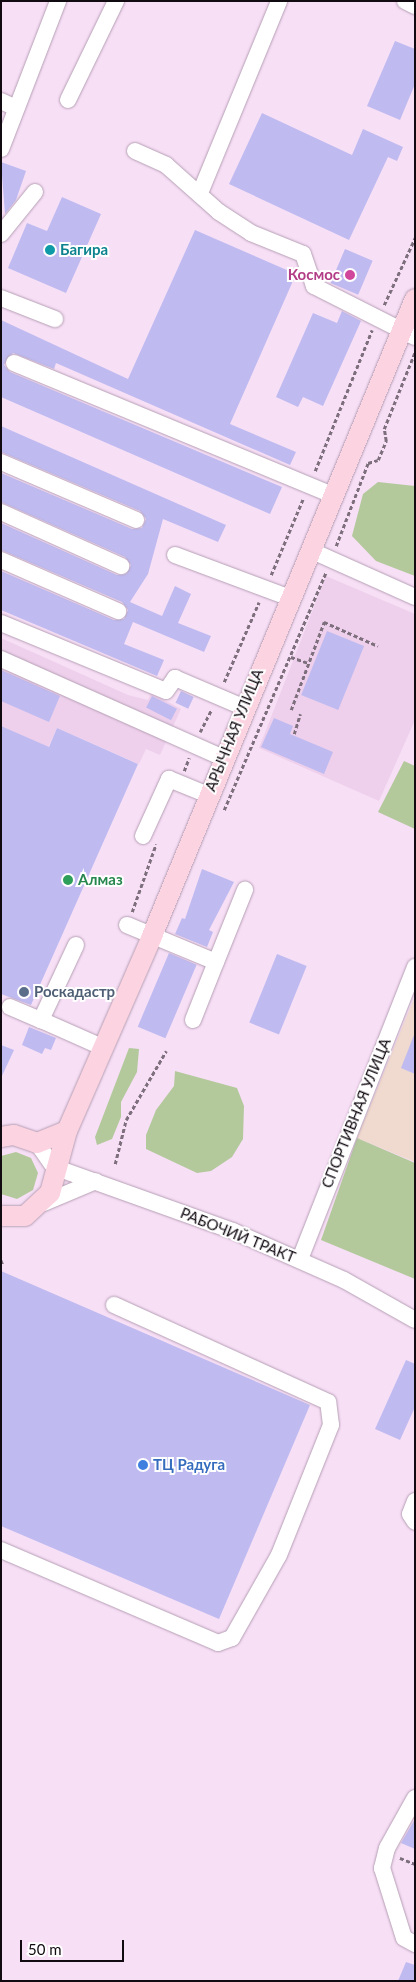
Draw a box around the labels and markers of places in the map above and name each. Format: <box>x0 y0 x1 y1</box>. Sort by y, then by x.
place label: Багира <box>60 241 108 259</box>
marker: Багира <box>44 244 56 256</box>
place label: Космос <box>288 266 340 284</box>
marker: Космос <box>344 269 356 281</box>
place label: Алмаз <box>78 871 123 889</box>
marker: Алмаз <box>62 874 74 886</box>
place label: Роскадастр <box>34 983 115 1001</box>
marker: Роскадастр <box>18 986 30 998</box>
place label: ТЦ Радуга <box>153 1456 225 1474</box>
marker: ТЦ Радуга <box>137 1459 149 1471</box>

